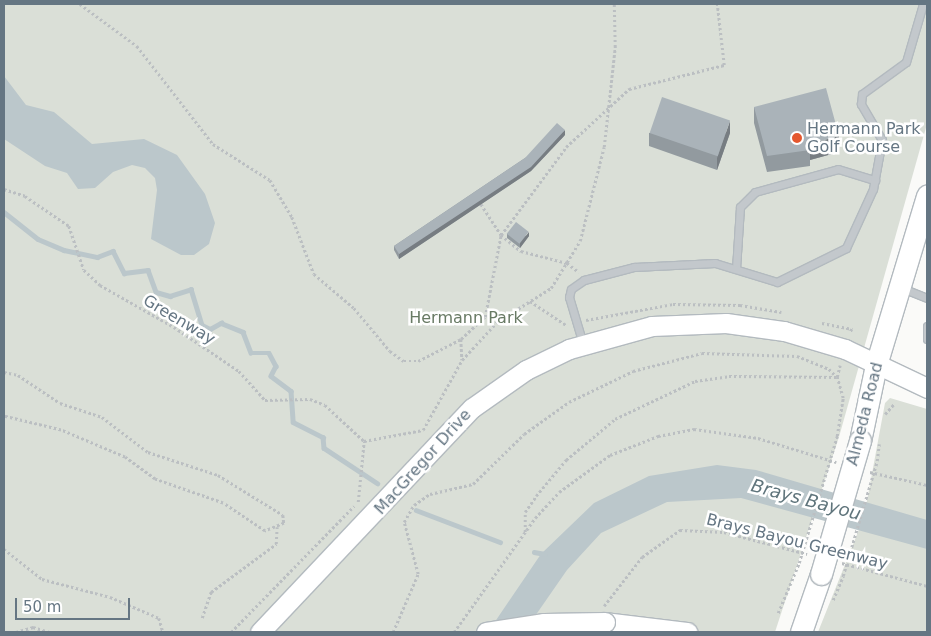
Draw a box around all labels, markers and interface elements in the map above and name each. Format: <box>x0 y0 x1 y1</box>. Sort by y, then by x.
place label: Hermann Park Golf Course <box>807 119 921 157</box>
marker: Hermann Park Golf Course <box>791 132 803 144</box>
street label: Greenway <box>139 291 219 349</box>
park label: Hermann Park <box>409 308 523 328</box>
street label: Almeda Road <box>843 360 887 468</box>
street label: MacGregor Drive <box>371 405 475 519</box>
water label: Brays Bayou <box>749 475 863 525</box>
street label: Brays Bayou Greenway <box>704 510 890 574</box>
scale bar <box>18 588 132 620</box>
text: 50 m <box>23 598 61 616</box>

